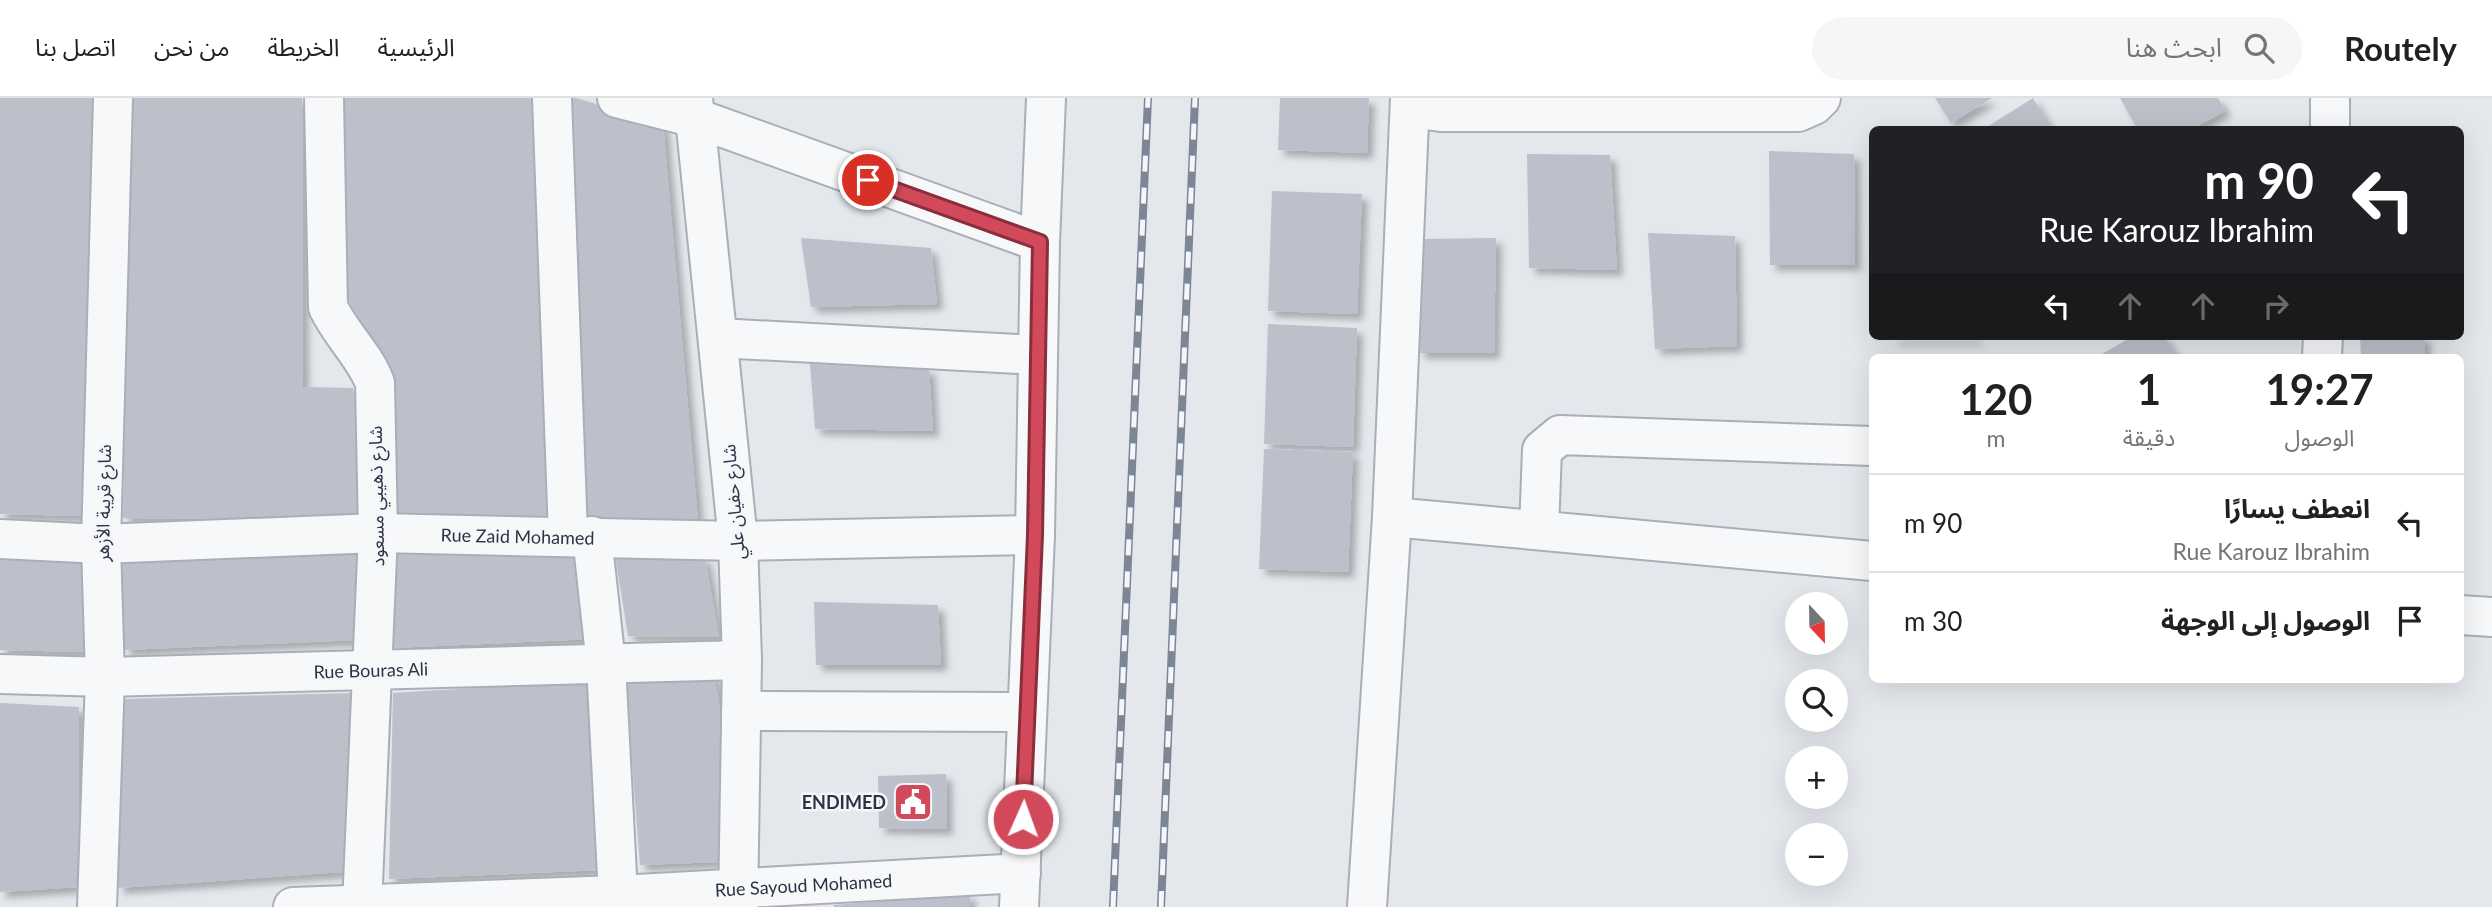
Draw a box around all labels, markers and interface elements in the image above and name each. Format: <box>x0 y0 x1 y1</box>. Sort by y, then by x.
search box <box>1812 17 2302 80</box>
text: Routely <box>2344 28 2457 68</box>
icon: search <box>2240 29 2278 67</box>
text: ابحث هنا <box>2126 31 2222 63</box>
text: اتصل بنا <box>35 32 116 61</box>
text: من نحن <box>154 32 230 61</box>
text: الخريطة <box>268 32 339 61</box>
text: الرئيسية <box>377 32 455 61</box>
pin <box>838 150 898 210</box>
text: 90 m <box>2204 151 2314 209</box>
icon: left <box>2338 154 2429 245</box>
icon: arrive <box>849 161 887 199</box>
text: Rue Karouz Ibrahim <box>2039 210 2314 249</box>
icon: left <box>2038 287 2076 325</box>
icon: ahead <box>2111 287 2149 325</box>
icon: ahead <box>2184 287 2222 325</box>
icon: right <box>2257 287 2295 325</box>
text: 1 <box>2137 364 2161 414</box>
text: 19:27 <box>2265 364 2374 414</box>
text: 120 <box>1959 374 2032 424</box>
text: دقيقة <box>2123 423 2175 451</box>
text: الوصول <box>2285 423 2355 451</box>
text: m <box>1986 424 2005 452</box>
street label: شارع ذهيبي مسعود <box>364 425 392 566</box>
street label: شارع حفيان علي <box>717 443 753 561</box>
street label: شارع قريبة الأزهر <box>91 444 119 563</box>
text: انعطف يسارًا <box>2224 492 2370 524</box>
icon: left <box>2391 504 2429 542</box>
text: 90 m <box>1904 507 1962 539</box>
street label: Rue Zaid Mohamed <box>440 523 595 549</box>
text: Rue Karouz Ibrahim <box>2173 537 2370 565</box>
north arrow <box>1785 592 1848 654</box>
map controls <box>1785 592 1848 886</box>
icon: arrive <box>2391 602 2429 640</box>
text: الوصول إلى الوجهة <box>2161 604 2370 636</box>
text: 30 m <box>1904 605 1962 637</box>
street label: Rue Bouras Ali <box>313 657 429 682</box>
button: search <box>1785 669 1848 732</box>
button: + <box>1785 746 1848 809</box>
public building icon: ENDIMED <box>892 781 934 823</box>
position arrow <box>986 782 1060 856</box>
place label: ENDIMED <box>802 791 886 813</box>
button: − <box>1785 823 1848 886</box>
street label: Rue Sayoud Mohamed <box>714 869 893 901</box>

